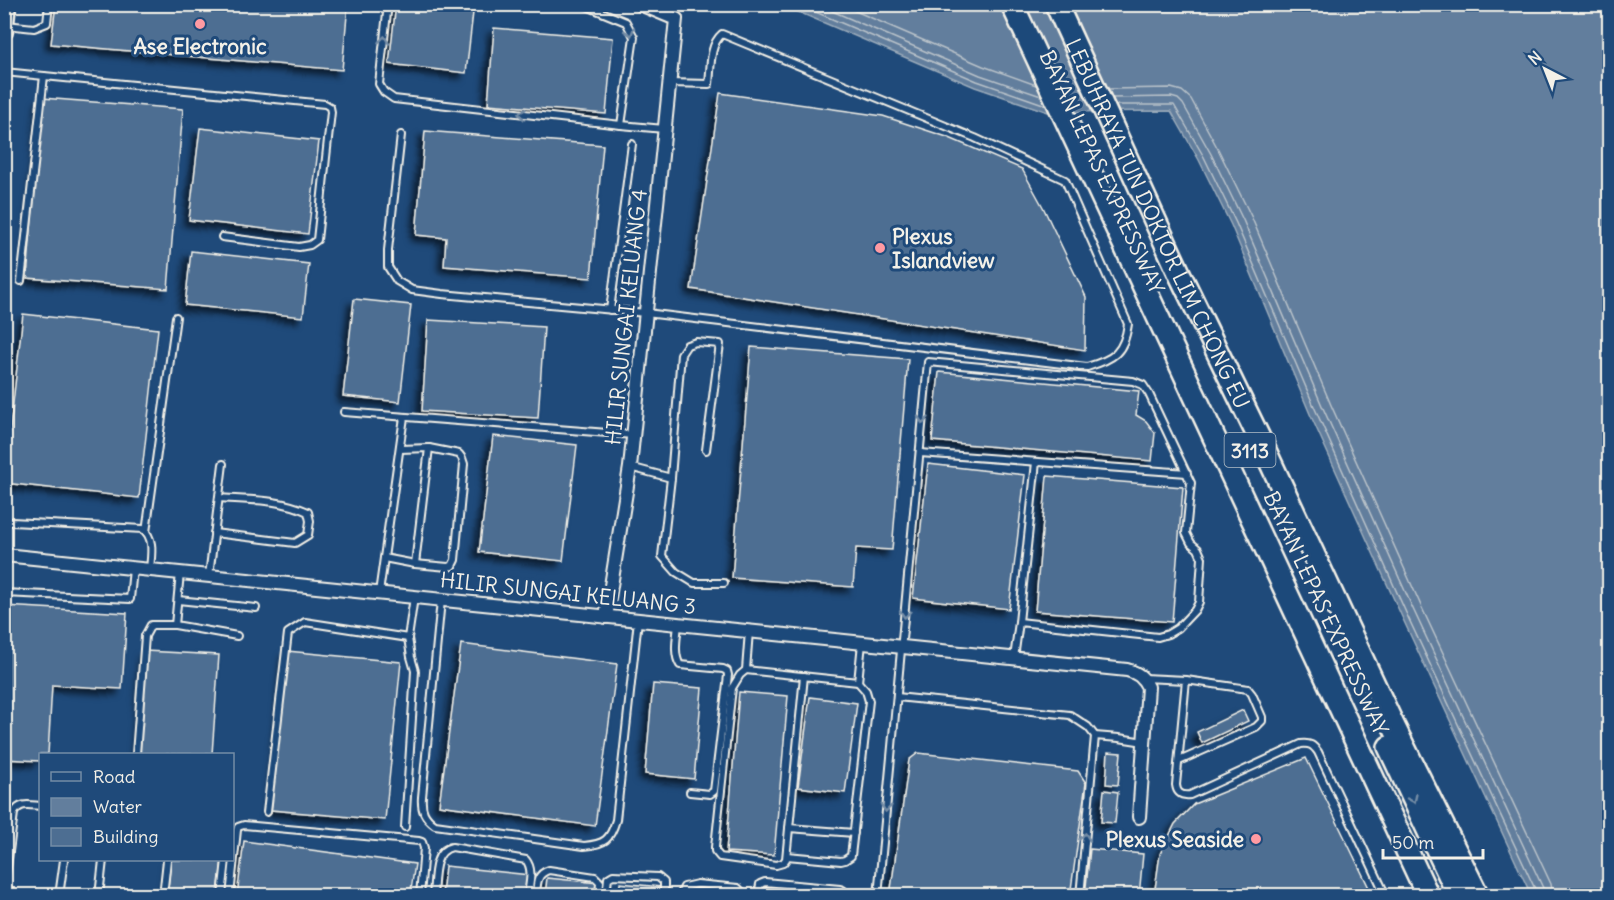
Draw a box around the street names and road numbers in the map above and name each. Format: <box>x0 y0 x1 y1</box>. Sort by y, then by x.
street label: LEBUHRAYA TUN DOKTOR LIM CHONG EU <box>1060 34 1256 413</box>
street label: BAYAN LEPAS EXPRESSWAY <box>1034 46 1171 299</box>
street label: HILIR SUNGAI KELUANG 4 <box>599 188 653 446</box>
road number: 3113 <box>1224 433 1276 467</box>
street label: BAYAN LEPAS EXPRESSWAY <box>1258 487 1395 740</box>
street label: HILIR SUNGAI KELUANG 3 <box>439 566 697 620</box>

